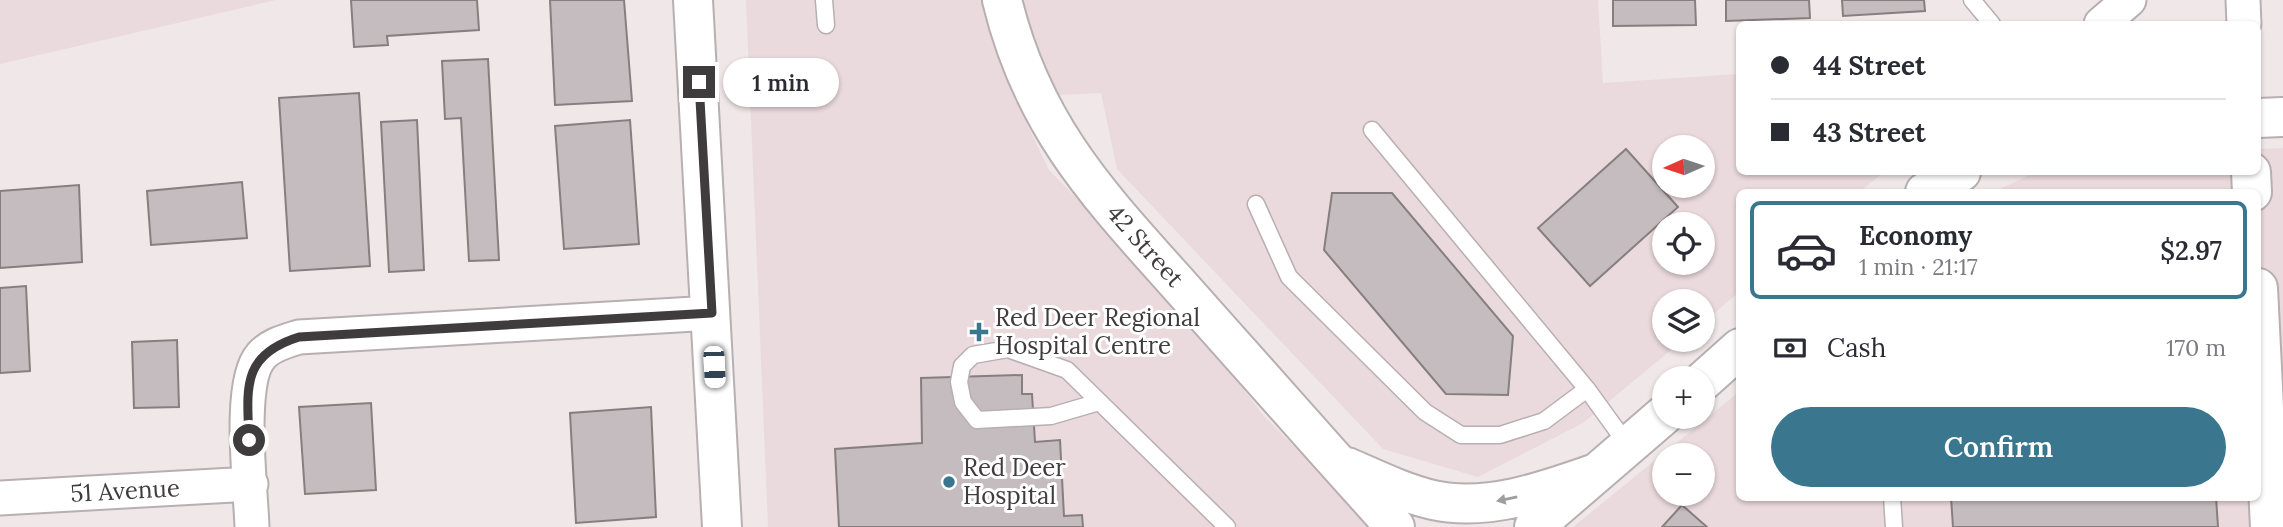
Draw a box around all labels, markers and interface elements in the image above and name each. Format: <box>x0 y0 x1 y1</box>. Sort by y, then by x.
text: 44 Street <box>1813 49 1926 82</box>
callout: 1 min <box>724 57 839 106</box>
route end <box>683 66 715 98</box>
text: 1 min <box>752 68 810 97</box>
text: 43 Street <box>1813 116 1926 149</box>
north arrow <box>1652 135 1715 198</box>
map controls <box>1652 135 1715 506</box>
street label: 42 Street <box>1100 198 1191 294</box>
button: locate <box>1652 212 1715 275</box>
icon: car <box>1775 219 1838 282</box>
text: Economy <box>1859 219 1972 252</box>
text: $2.97 <box>2160 234 2222 267</box>
text: 1 min · 21:17 <box>1859 252 1978 281</box>
button: layers <box>1652 289 1715 352</box>
place label: Red Deer Regional Hospital Centre <box>995 302 1200 361</box>
marker: Red Deer Regional Hospital Centre <box>969 322 989 342</box>
icon: cash <box>1771 329 1809 367</box>
text: Cash <box>1827 331 1886 364</box>
text: 170 m <box>2166 333 2226 362</box>
car <box>703 345 726 389</box>
button: + <box>1652 366 1715 429</box>
button: Confirm <box>1771 407 2226 487</box>
route start <box>233 424 265 456</box>
button: − <box>1652 443 1715 506</box>
place label: Red Deer Hospital <box>963 452 1066 511</box>
street label: 51 Avenue <box>69 472 181 509</box>
marker: Red Deer Hospital <box>941 474 957 490</box>
one-way arrow <box>1496 493 1518 504</box>

